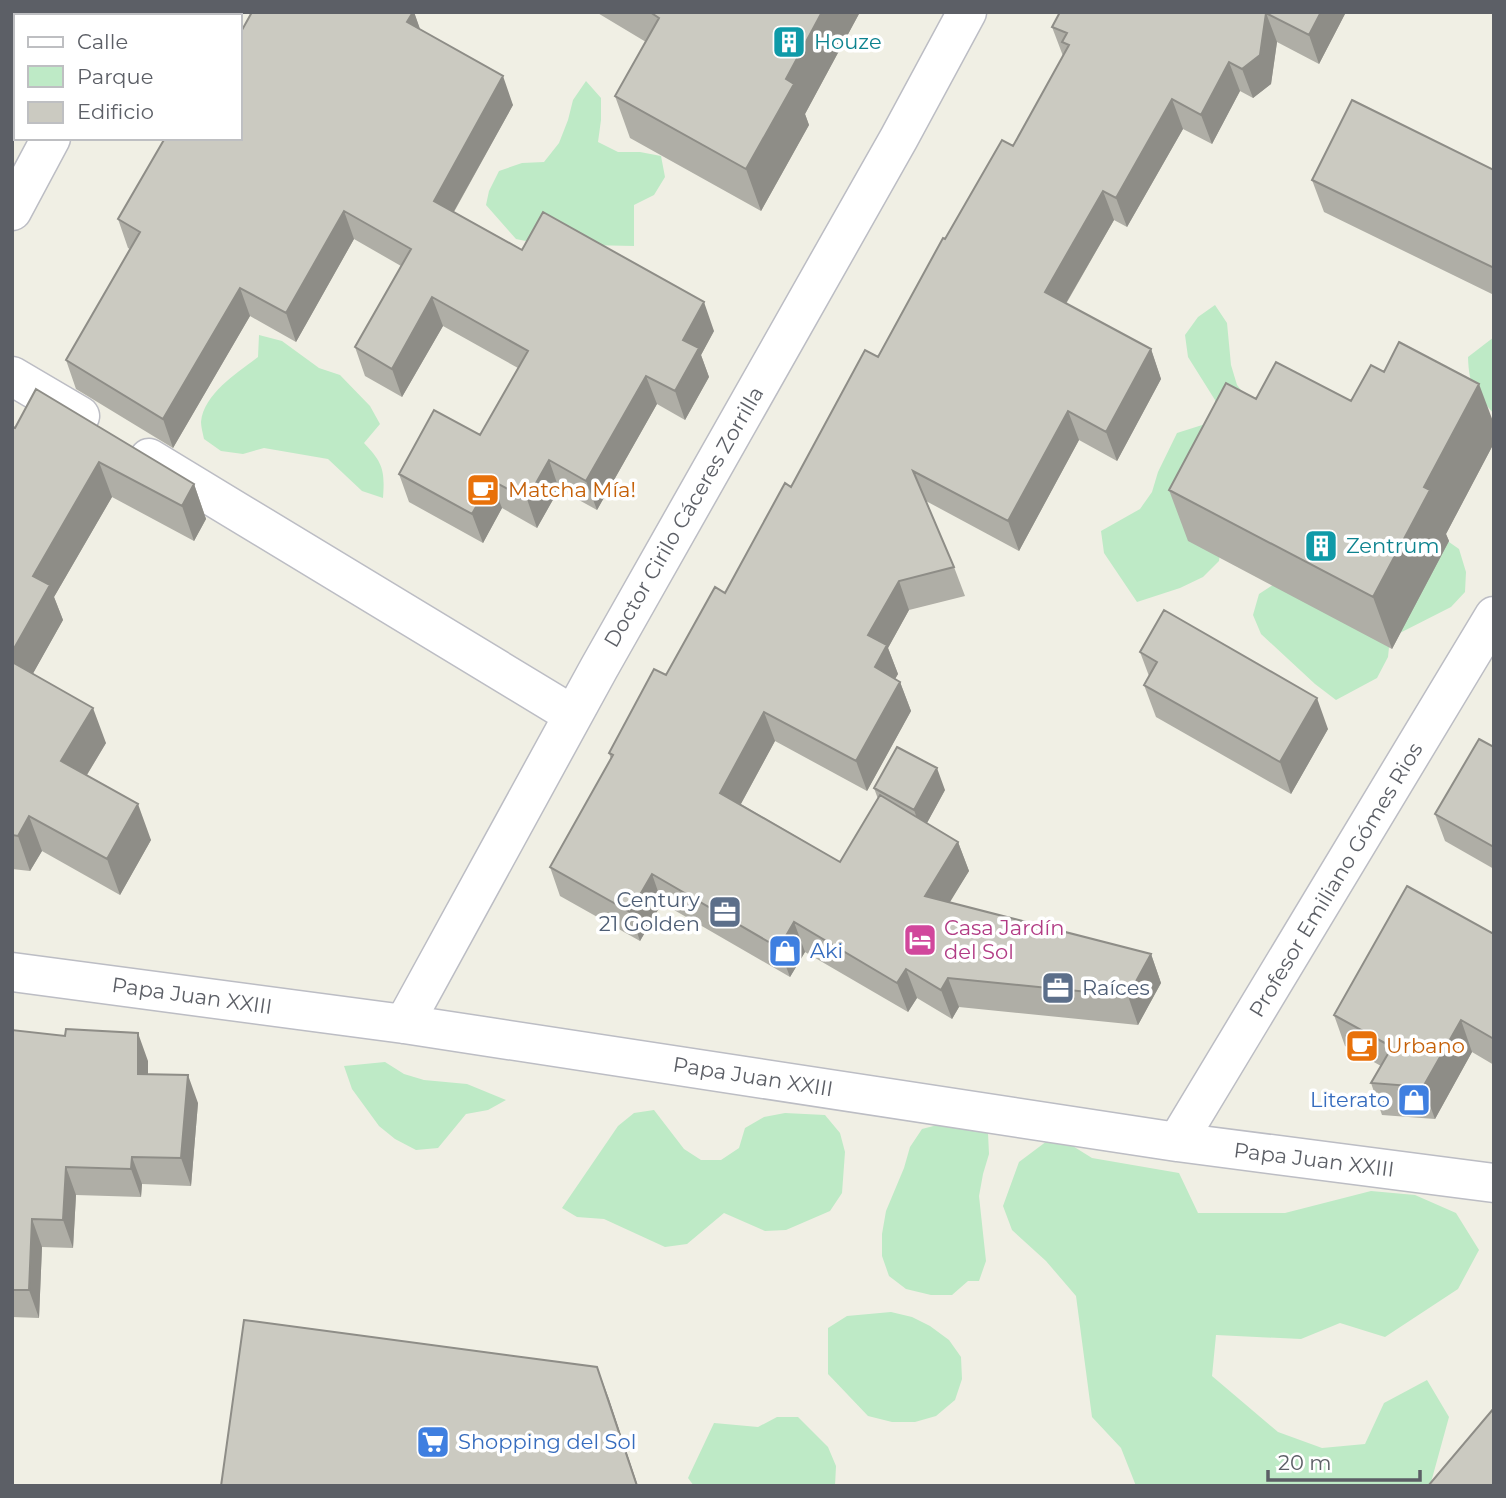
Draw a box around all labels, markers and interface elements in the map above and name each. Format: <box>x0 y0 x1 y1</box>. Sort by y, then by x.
legend <box>14 14 242 140</box>
building icon: Houze <box>770 23 808 61</box>
text: Calle <box>77 29 128 54</box>
place label: Houze <box>814 29 882 54</box>
text: Parque <box>77 64 153 89</box>
text: Edificio <box>77 99 154 124</box>
street label: Doctor Cirilo Cáceres Zorrilla <box>599 382 769 652</box>
cafe icon: Matcha Mía! <box>464 471 502 509</box>
place label: Matcha Mía! <box>508 477 636 502</box>
building icon: Zentrum <box>1302 527 1340 565</box>
place label: Zentrum <box>1346 533 1440 558</box>
street label: Profesor Emiliano Gómes Rios <box>1244 738 1428 1022</box>
place label: Century 21 Golden <box>599 887 701 936</box>
office icon: Century 21 Golden <box>706 893 744 931</box>
place label: Casa Jardín del Sol <box>944 915 1064 964</box>
hotel icon: Casa Jardín del Sol <box>901 921 939 959</box>
shop icon: Aki <box>766 932 804 970</box>
place label: Aki <box>810 938 843 963</box>
office icon: Raíces <box>1039 969 1077 1007</box>
street label: Papa Juan XXIII <box>110 972 274 1019</box>
place label: Raíces <box>1082 975 1150 1000</box>
cafe icon: Urbano <box>1343 1027 1381 1065</box>
place label: Urbano <box>1386 1033 1465 1058</box>
street label: Papa Juan XXIII <box>671 1052 835 1101</box>
shop icon: Literato <box>1395 1081 1433 1119</box>
place label: Literato <box>1310 1087 1390 1112</box>
street label: Papa Juan XXIII <box>1232 1137 1396 1182</box>
supermarket icon: Shopping del Sol <box>414 1423 452 1461</box>
place label: Shopping del Sol <box>458 1429 636 1454</box>
scale bar <box>1268 1438 1420 1482</box>
text: 20 m <box>1278 1450 1332 1475</box>

